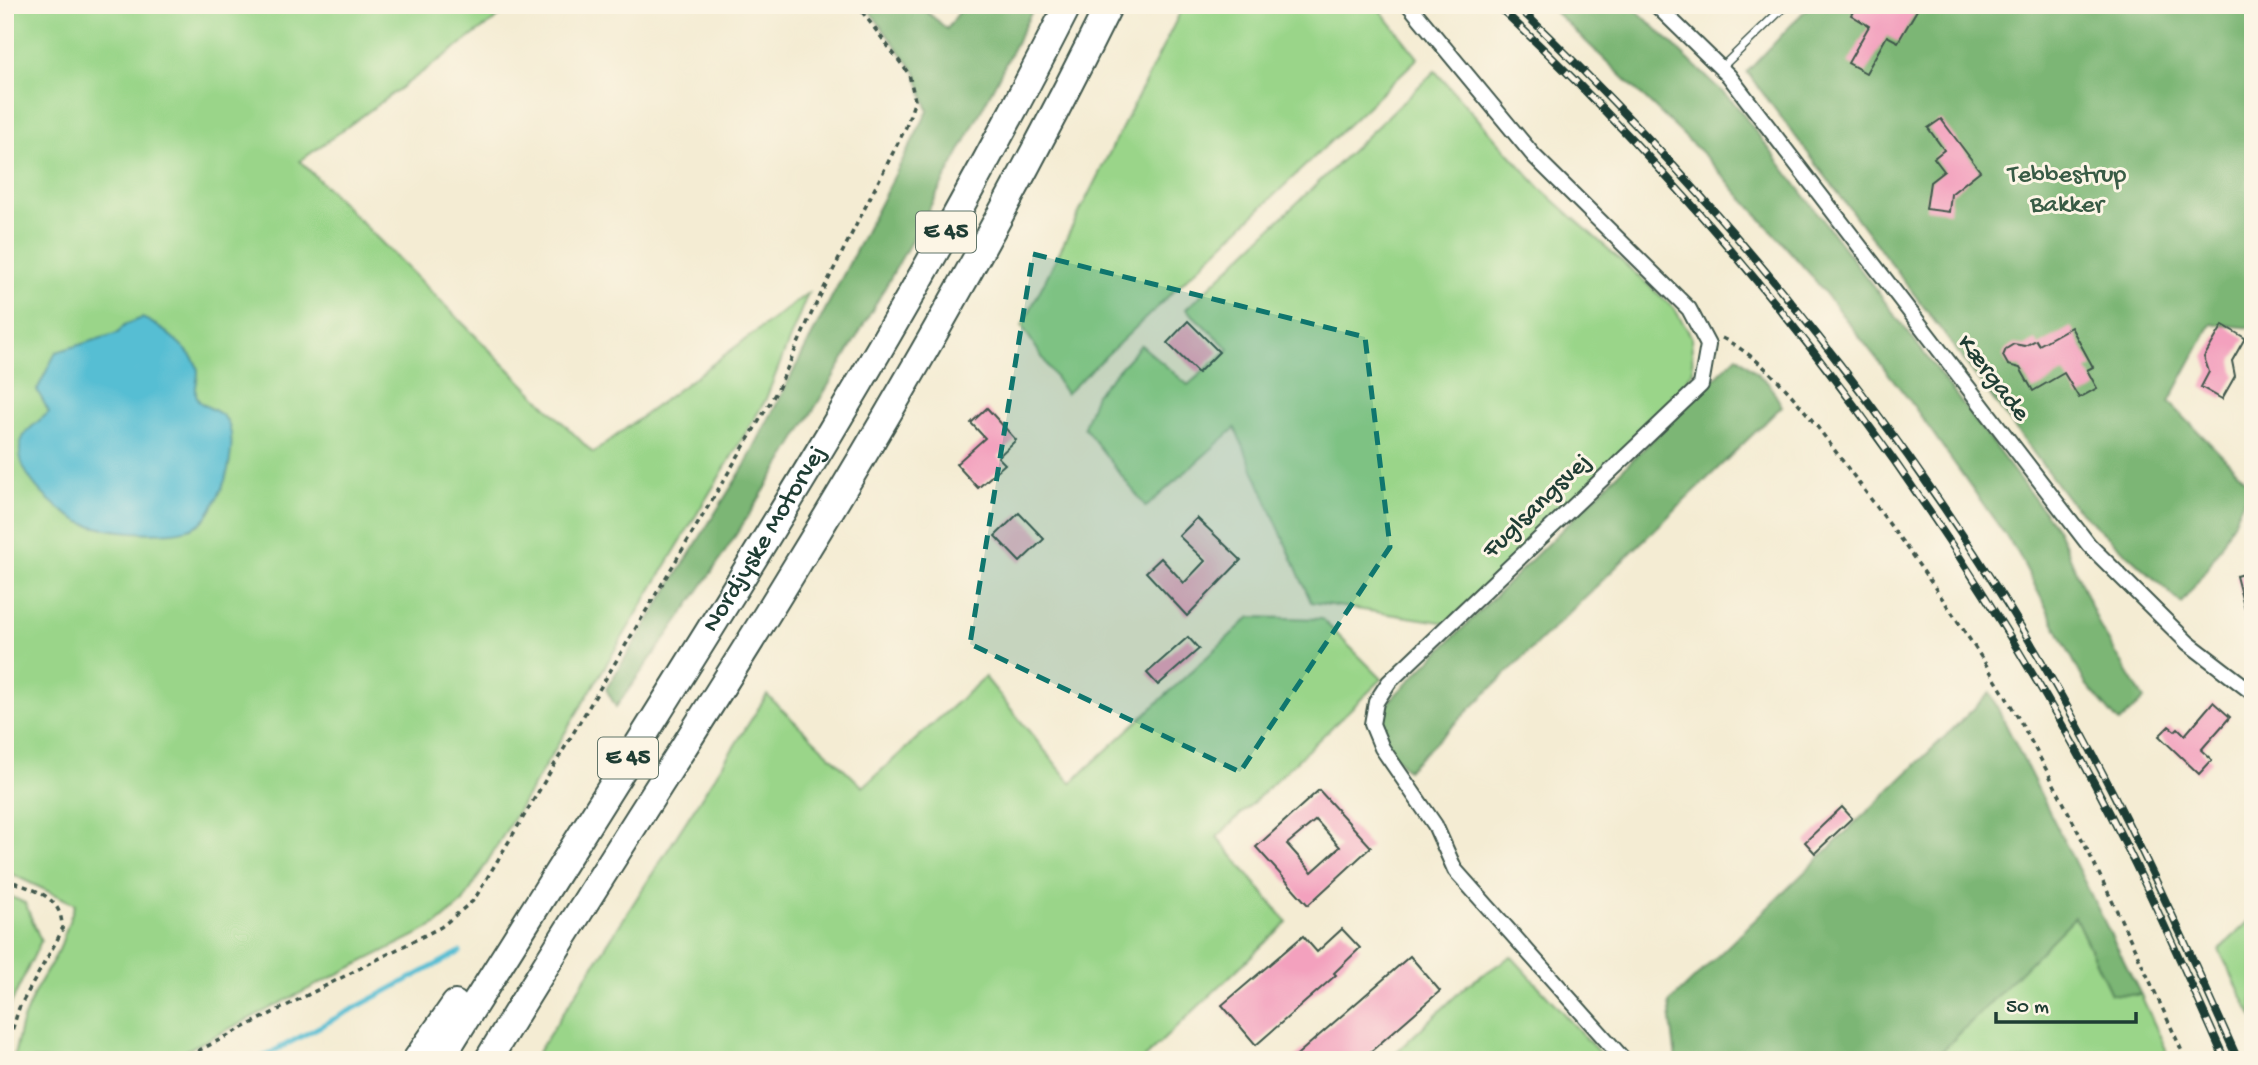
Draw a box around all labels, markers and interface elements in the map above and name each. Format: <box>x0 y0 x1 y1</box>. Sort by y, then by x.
park label: Tebbestrup Bakker <box>2006 161 2127 222</box>
road number: E 45 <box>916 212 976 253</box>
street label: Kærgade <box>1949 329 2036 429</box>
street label: Nordjyske Motorvej <box>696 440 834 638</box>
street label: Fuglsangsvej <box>1476 447 1599 567</box>
road number: E 45 <box>598 738 658 778</box>
scale bar <box>1996 981 2136 1025</box>
text: 50 m <box>2006 996 2049 1021</box>

